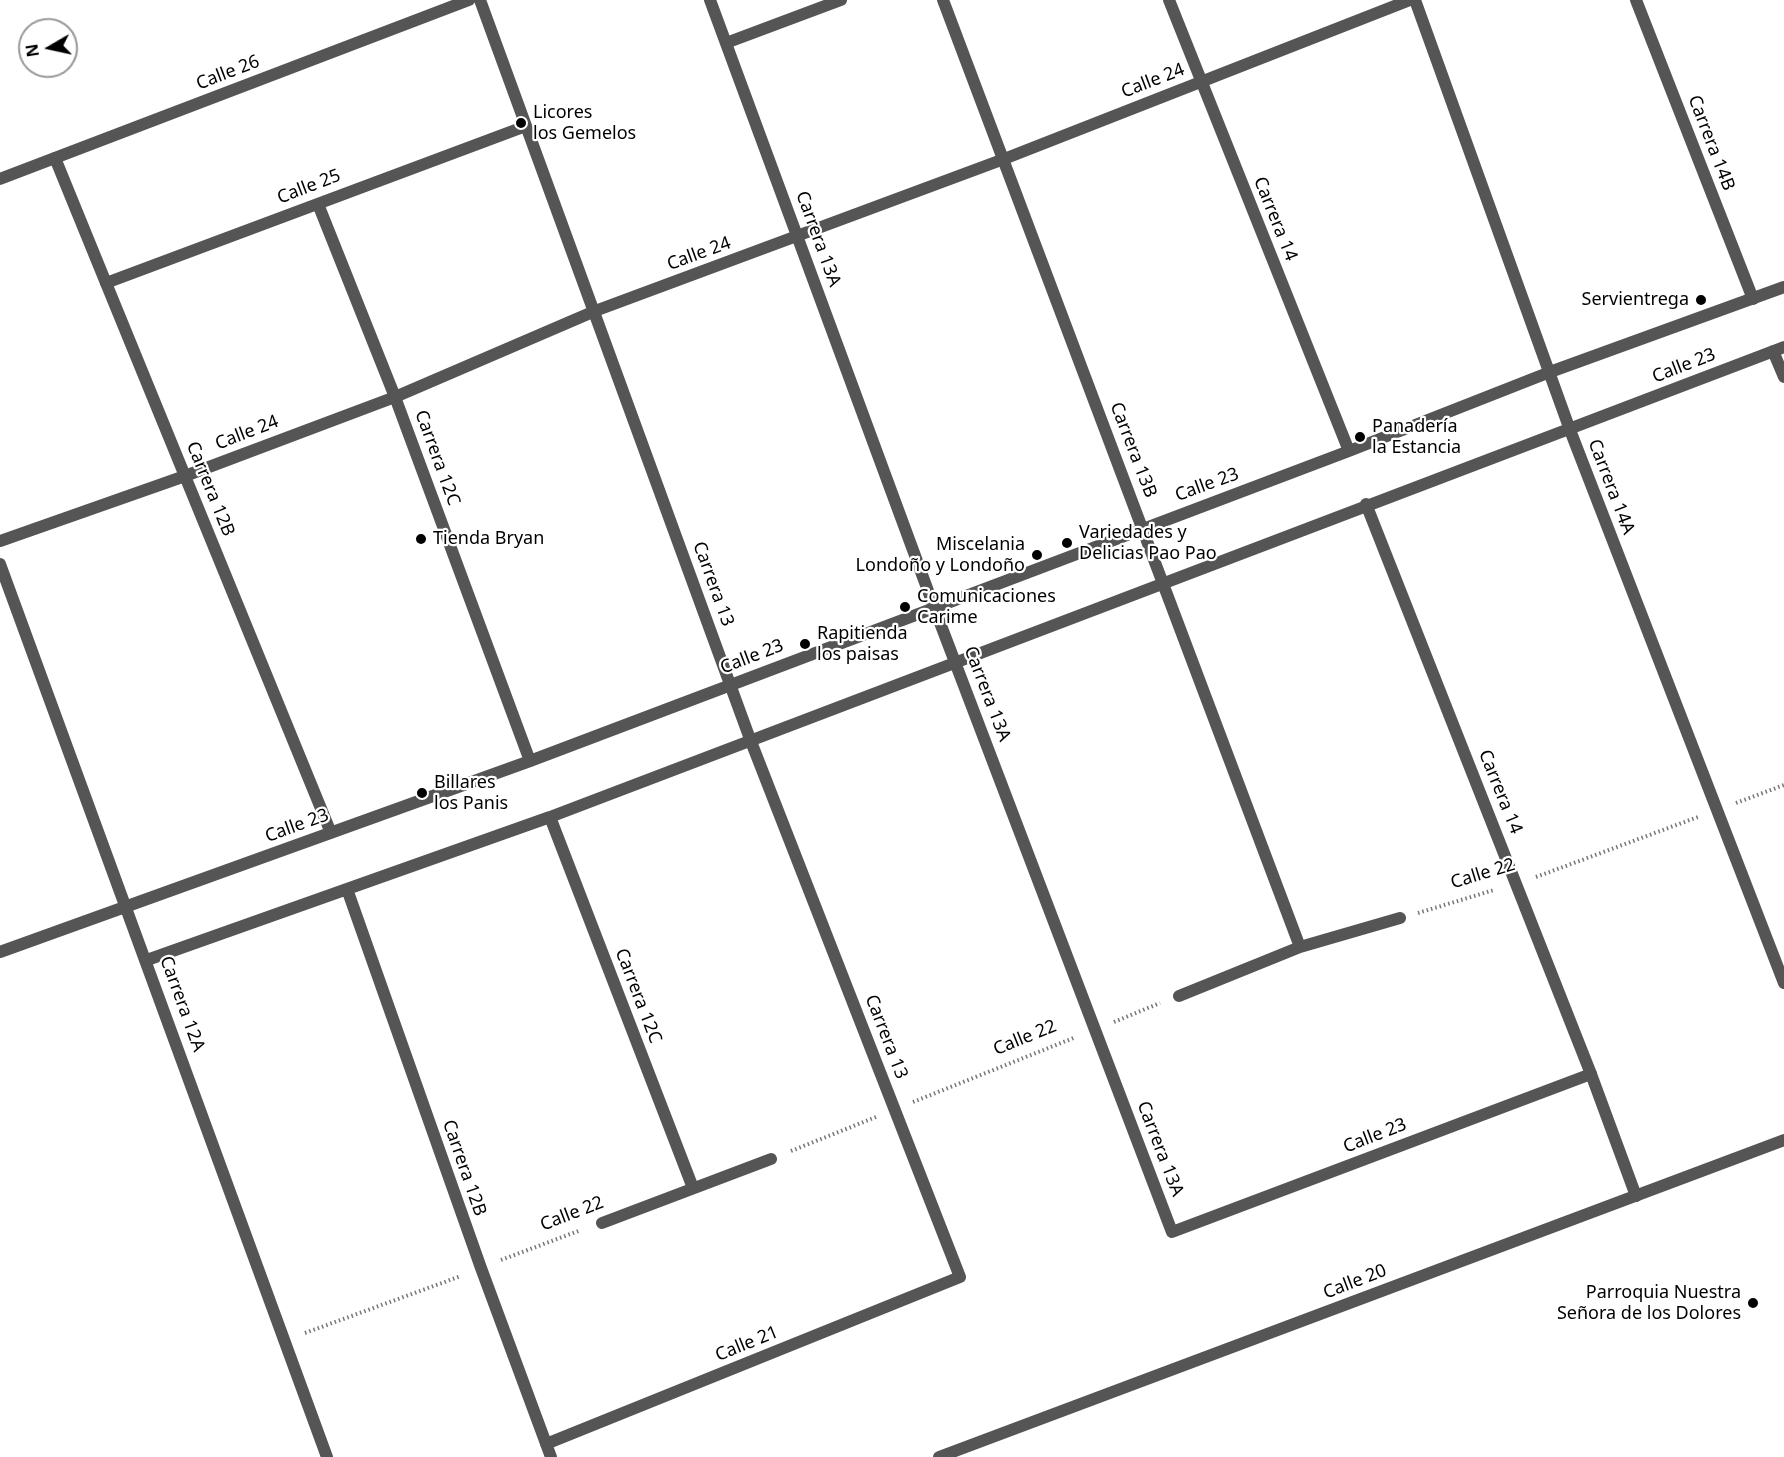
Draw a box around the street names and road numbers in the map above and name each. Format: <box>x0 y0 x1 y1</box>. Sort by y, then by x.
street label: Calle 26 <box>193 51 263 95</box>
street label: Calle 24 <box>1118 59 1188 103</box>
street label: Carrera 14B <box>1683 92 1739 194</box>
street label: Calle 25 <box>274 165 344 209</box>
street label: Carrera 14 <box>1248 174 1302 264</box>
street label: Carrera 13A <box>791 188 845 290</box>
street label: Calle 24 <box>664 233 734 275</box>
street label: Calle 23 <box>1649 344 1719 388</box>
street label: Carrera 13B <box>1105 399 1161 501</box>
street label: Carrera 12C <box>410 407 464 509</box>
street label: Calle 24 <box>212 411 282 455</box>
street label: Carrera 14A <box>1583 436 1639 538</box>
street label: Carrera 12B <box>181 438 239 540</box>
street label: Calle 23 <box>1172 464 1242 506</box>
street label: Carrera 13 <box>688 539 738 629</box>
street label: Calle 23 <box>717 635 787 679</box>
street label: Carrera 13A <box>959 643 1015 745</box>
street label: Carrera 14 <box>1473 747 1527 837</box>
street label: Calle 23 <box>262 805 332 847</box>
street label: Calle 22 <box>1448 854 1518 894</box>
street label: Carrera 12C <box>610 945 666 1047</box>
street label: Carrera 12A <box>155 953 209 1055</box>
street label: Carrera 13 <box>860 992 912 1082</box>
street label: Calle 22 <box>990 1016 1060 1060</box>
street label: Carrera 13A <box>1132 1098 1188 1200</box>
street label: Calle 23 <box>1340 1114 1410 1158</box>
street label: Carrera 12B <box>437 1117 491 1219</box>
street label: Calle 22 <box>537 1192 607 1236</box>
street label: Calle 20 <box>1320 1260 1390 1304</box>
street label: Calle 21 <box>712 1322 782 1366</box>

